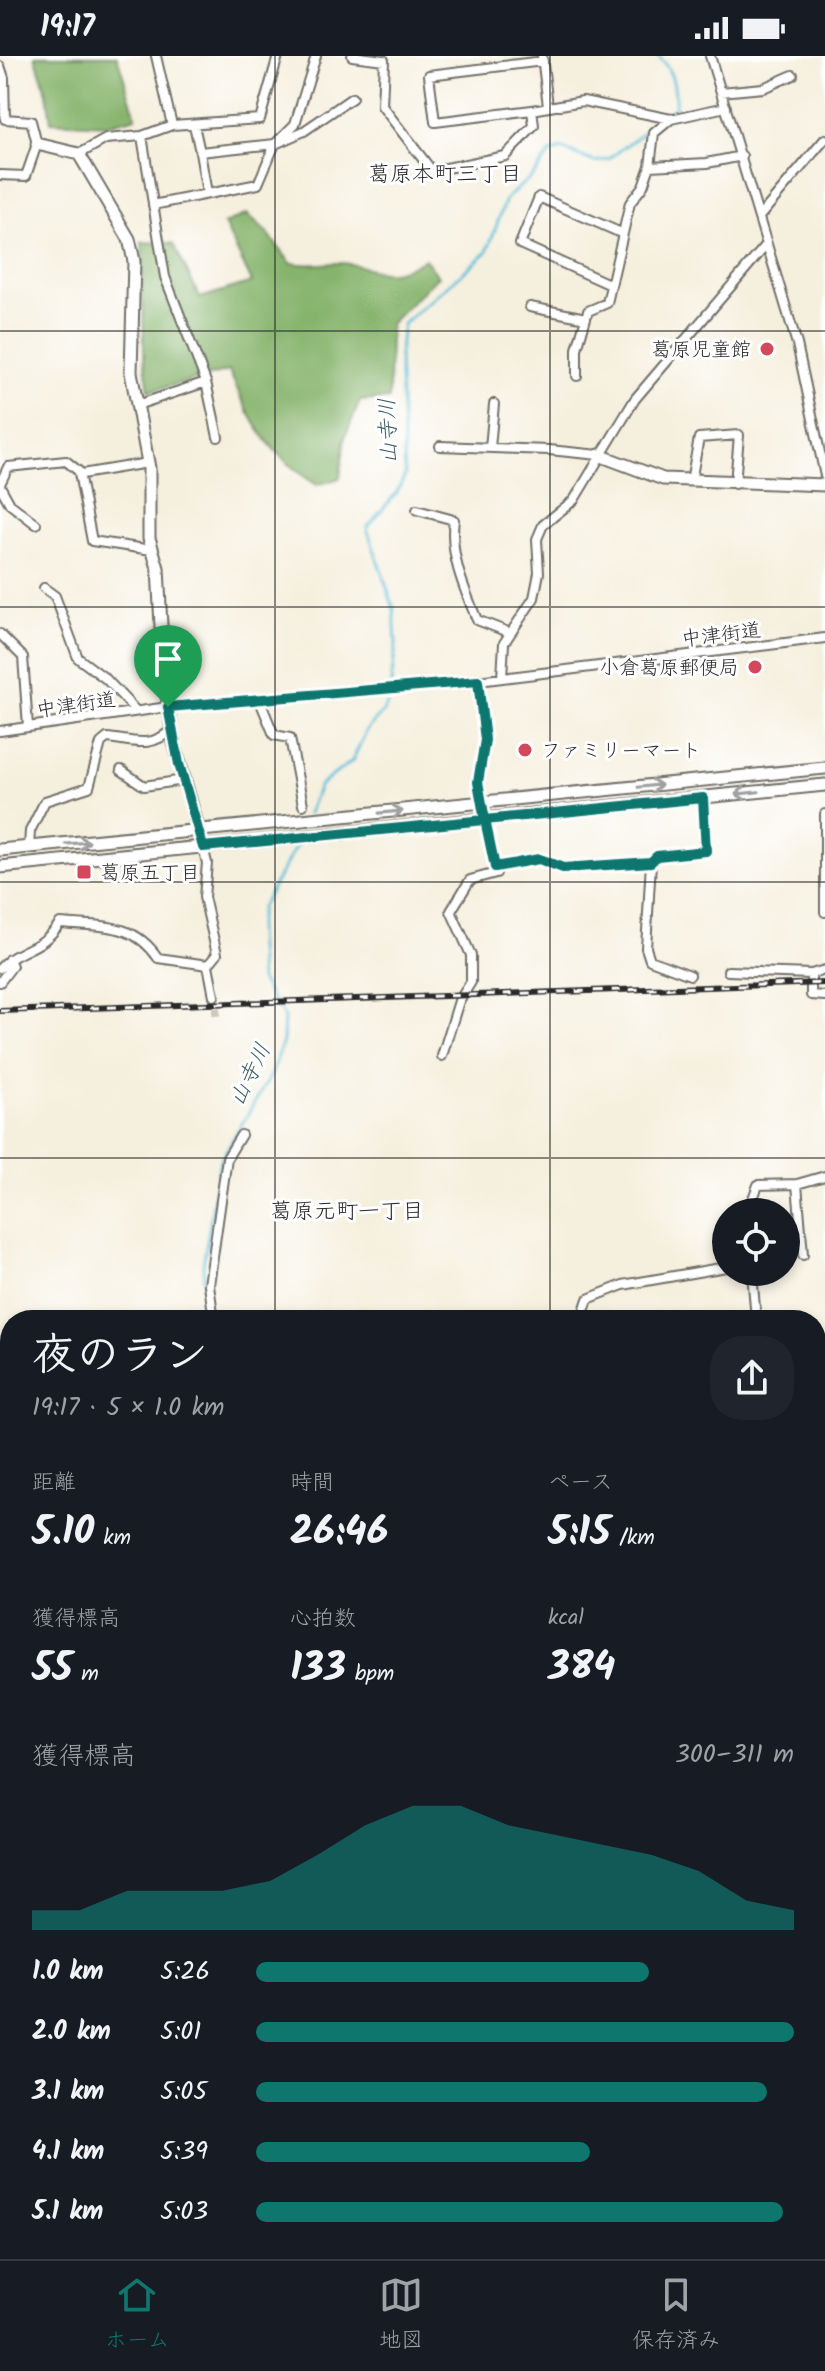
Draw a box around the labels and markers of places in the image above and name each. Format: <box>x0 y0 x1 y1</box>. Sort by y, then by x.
place label: 葛原児童館 <box>651 335 751 367</box>
marker: 葛原児童館 <box>758 340 776 358</box>
pin <box>134 625 202 707</box>
place label: 小倉葛原郵便局 <box>599 653 739 685</box>
marker: 小倉葛原郵便局 <box>746 658 764 676</box>
place label: ファミリーマート <box>541 736 701 768</box>
marker: ファミリーマート <box>516 741 534 759</box>
place label: 葛原五丁目 <box>100 858 200 890</box>
marker: 葛原五丁目 <box>75 863 93 881</box>

